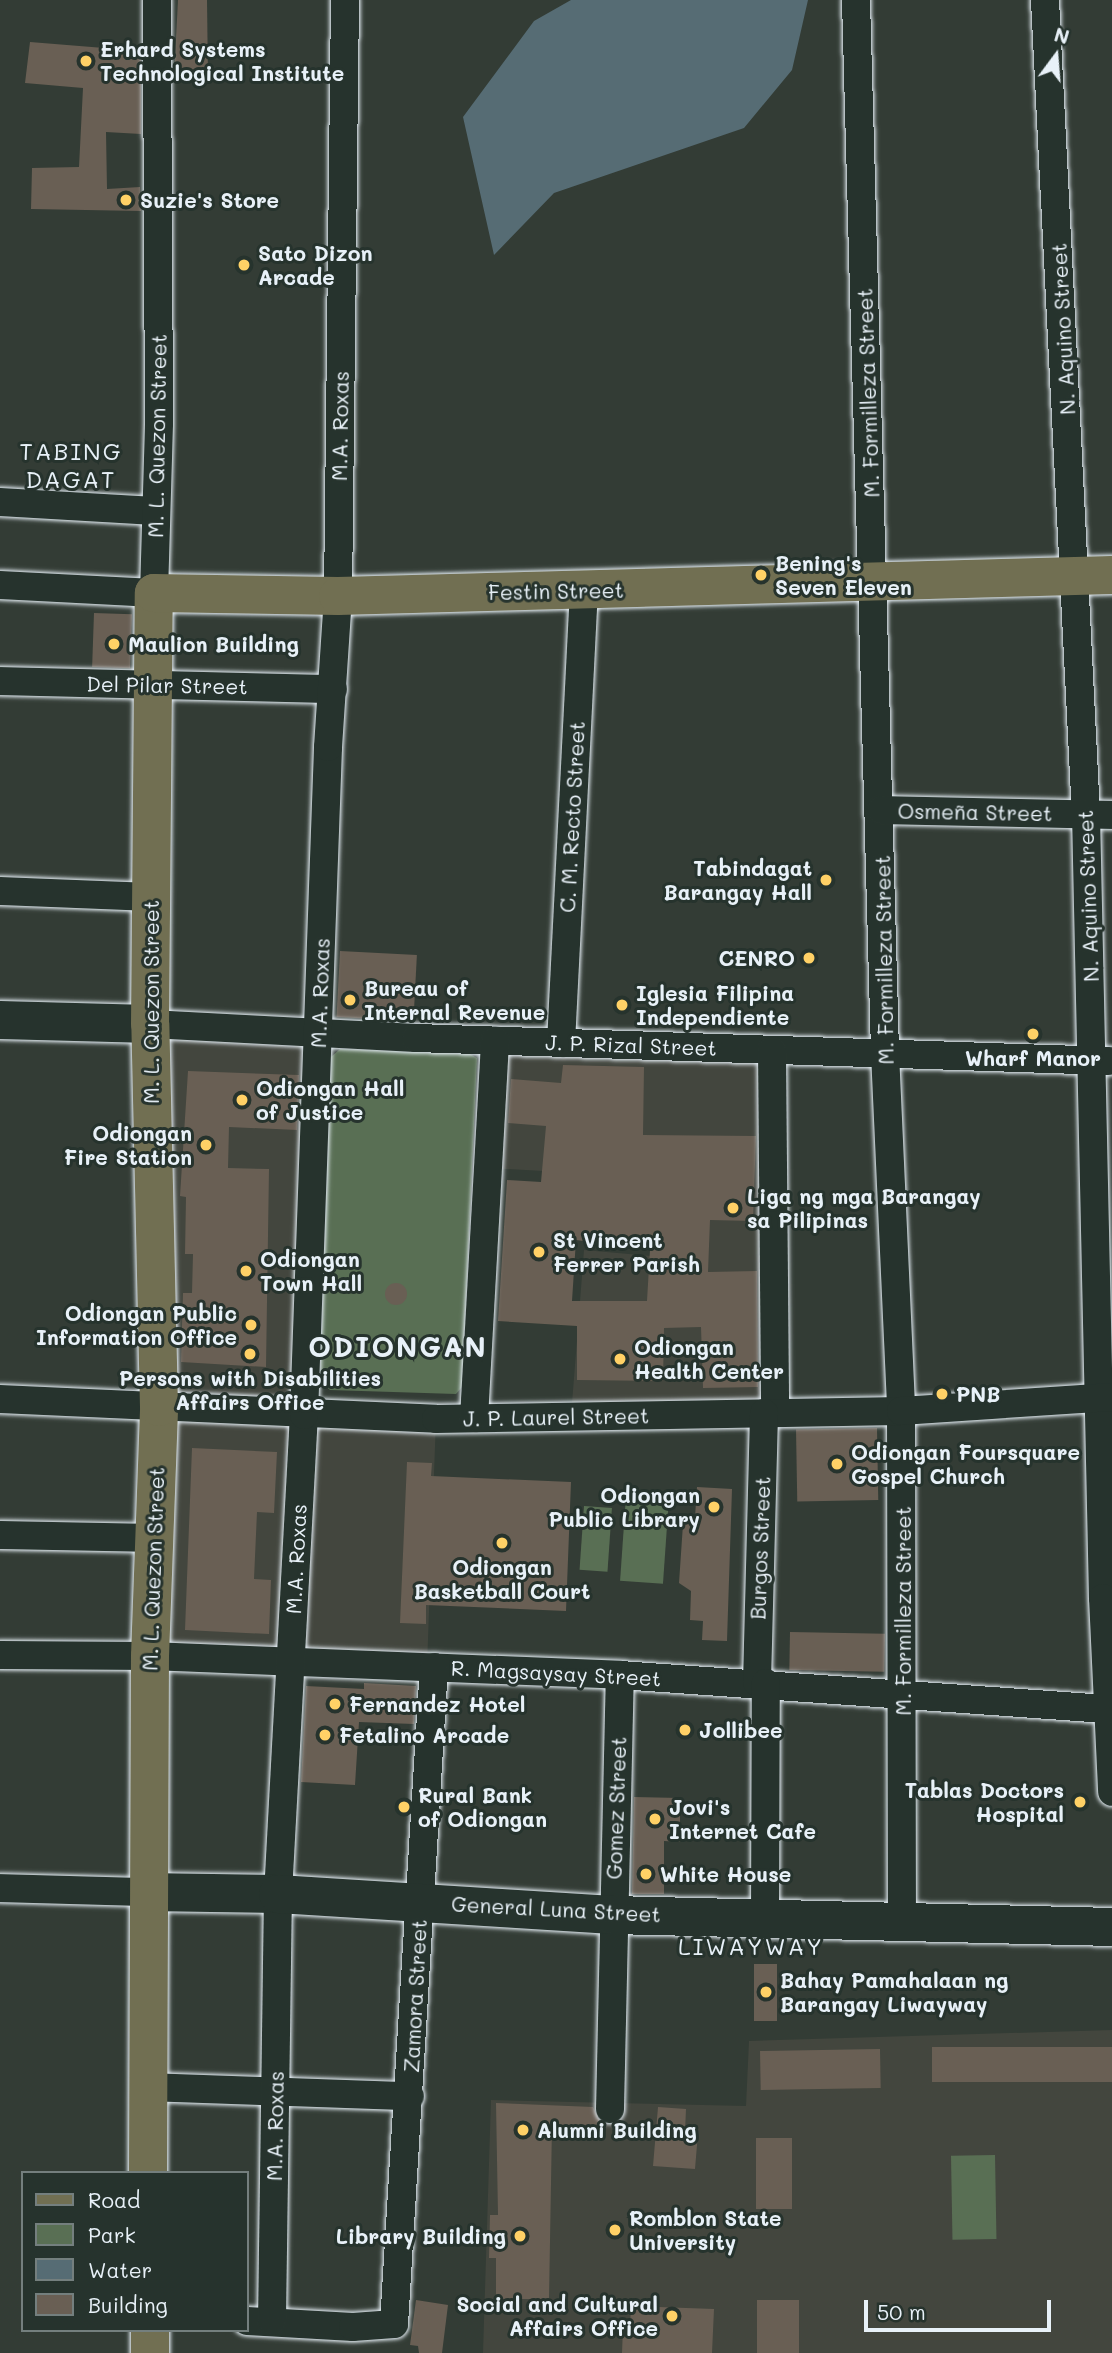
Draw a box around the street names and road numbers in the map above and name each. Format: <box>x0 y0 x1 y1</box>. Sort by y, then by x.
street label: N. Aquino Street <box>1046 242 1080 416</box>
street label: M. Formilleza Street <box>852 288 884 498</box>
street label: M. L. Quezon Street <box>143 334 171 538</box>
street label: M.A. Roxas <box>326 371 354 481</box>
street label: Festin Street <box>488 577 624 605</box>
street label: Del Pilar Street <box>86 671 248 699</box>
street label: C. M. Recto Street <box>554 721 590 913</box>
street label: Osmeña Street <box>897 798 1053 826</box>
street label: N. Aquino Street <box>1072 810 1104 982</box>
street label: M. Formilleza Street <box>870 855 898 1065</box>
street label: M. L. Quezon Street <box>138 900 164 1104</box>
street label: M.A. Roxas <box>305 937 335 1049</box>
street label: J. P. Rizal Street <box>545 1029 717 1061</box>
street label: J. P. Laurel Street <box>463 1403 649 1431</box>
street label: M. L. Quezon Street <box>137 1467 169 1671</box>
street label: Burgos Street <box>745 1476 775 1620</box>
street label: M.A. Roxas <box>281 1503 311 1615</box>
street label: M. Formilleza Street <box>890 1506 916 1716</box>
street label: R. Magsaysay Street <box>450 1655 662 1691</box>
street label: Gomez Street <box>601 1736 631 1880</box>
street label: General Luna Street <box>451 1891 661 1927</box>
street label: Zamora Street <box>398 1919 432 2073</box>
street label: M.A. Roxas <box>261 2071 289 2181</box>

